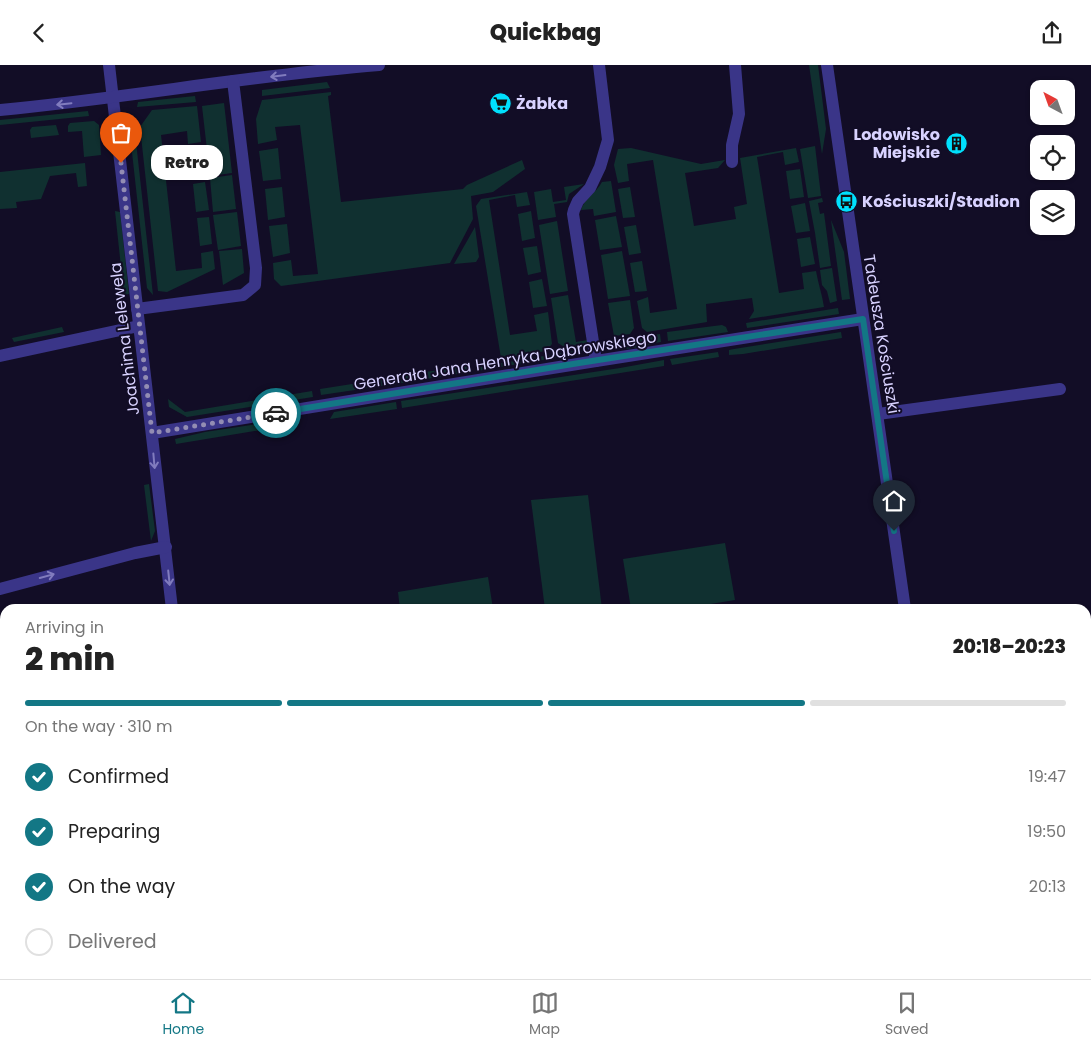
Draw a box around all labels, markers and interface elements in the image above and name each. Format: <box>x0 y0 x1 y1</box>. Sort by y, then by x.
text: Quickbag <box>490 17 601 48</box>
icon: back <box>25 19 53 47</box>
icon: share <box>1038 19 1066 47</box>
one-way arrow <box>270 71 286 81</box>
north arrow <box>1030 80 1075 125</box>
map controls <box>1030 80 1075 235</box>
supermarket icon: Żabka <box>488 91 512 115</box>
place label: Żabka <box>516 92 568 115</box>
one-way arrow <box>57 99 73 109</box>
pin <box>100 112 142 163</box>
icon: bag <box>107 119 135 147</box>
place label: Lodowisko Miejskie <box>854 123 940 164</box>
building icon: Lodowisko Miejskie <box>944 131 968 155</box>
button: locate <box>1030 135 1075 180</box>
callout: Retro <box>151 145 224 181</box>
text: Retro <box>165 151 209 174</box>
bus stop icon: Kościuszki/Stadion <box>834 189 858 213</box>
place label: Kościuszki/Stadion <box>862 190 1020 213</box>
button: layers <box>1030 190 1075 235</box>
street label: Tadeusza Kościuszki <box>858 253 905 415</box>
street label: Joachima Lelewela <box>104 261 145 417</box>
street label: Generała Jana Henryka Dąbrowskiego <box>352 325 658 396</box>
courier <box>251 388 301 438</box>
icon: car <box>262 399 290 427</box>
one-way arrow <box>150 453 159 469</box>
pin <box>873 480 915 531</box>
icon: home <box>880 487 908 515</box>
one-way arrow <box>164 569 174 585</box>
one-way arrow <box>39 571 55 581</box>
text: Arriving in <box>25 616 104 639</box>
text: 20:18–20:23 <box>953 633 1066 660</box>
text: 2 min <box>25 636 115 681</box>
text: On the way · 310 m <box>25 715 173 738</box>
icon: check <box>25 763 53 791</box>
text: Confirmed <box>68 763 169 790</box>
text: 19:47 <box>1029 765 1066 788</box>
icon: check <box>25 818 53 846</box>
text: Preparing <box>68 818 160 845</box>
text: 19:50 <box>1027 820 1066 843</box>
icon: check <box>25 873 53 901</box>
text: On the way <box>68 873 175 900</box>
text: 20:13 <box>1029 875 1066 898</box>
text: Delivered <box>68 928 157 955</box>
tab: Home <box>162 989 204 1040</box>
tab: Map <box>529 989 560 1040</box>
tab: Saved <box>885 989 929 1040</box>

